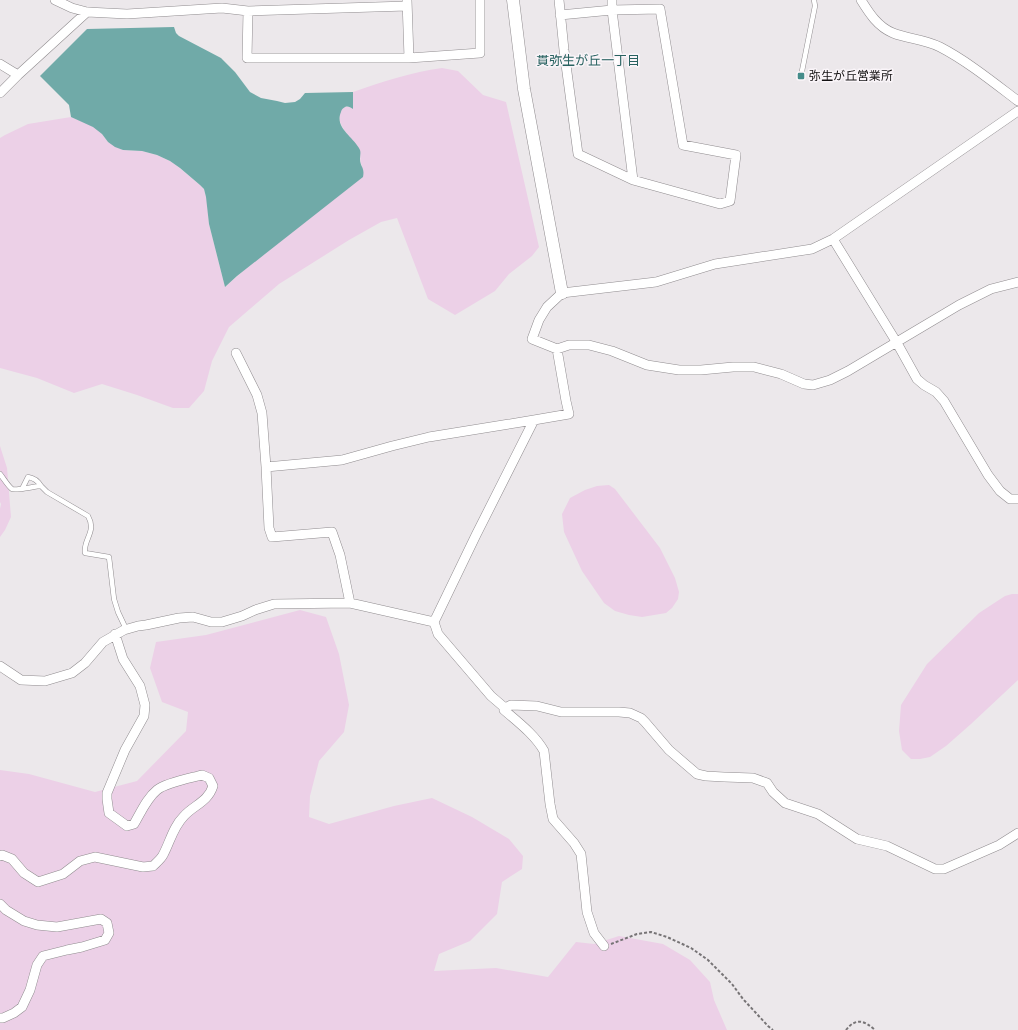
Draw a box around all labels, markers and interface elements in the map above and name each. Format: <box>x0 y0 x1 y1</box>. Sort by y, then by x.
district label: 貫弥生が丘一丁目 <box>536 53 640 68</box>
place label: 弥生が丘営業所 <box>809 69 893 83</box>
marker: 弥生が丘営業所 <box>796 71 806 81</box>

